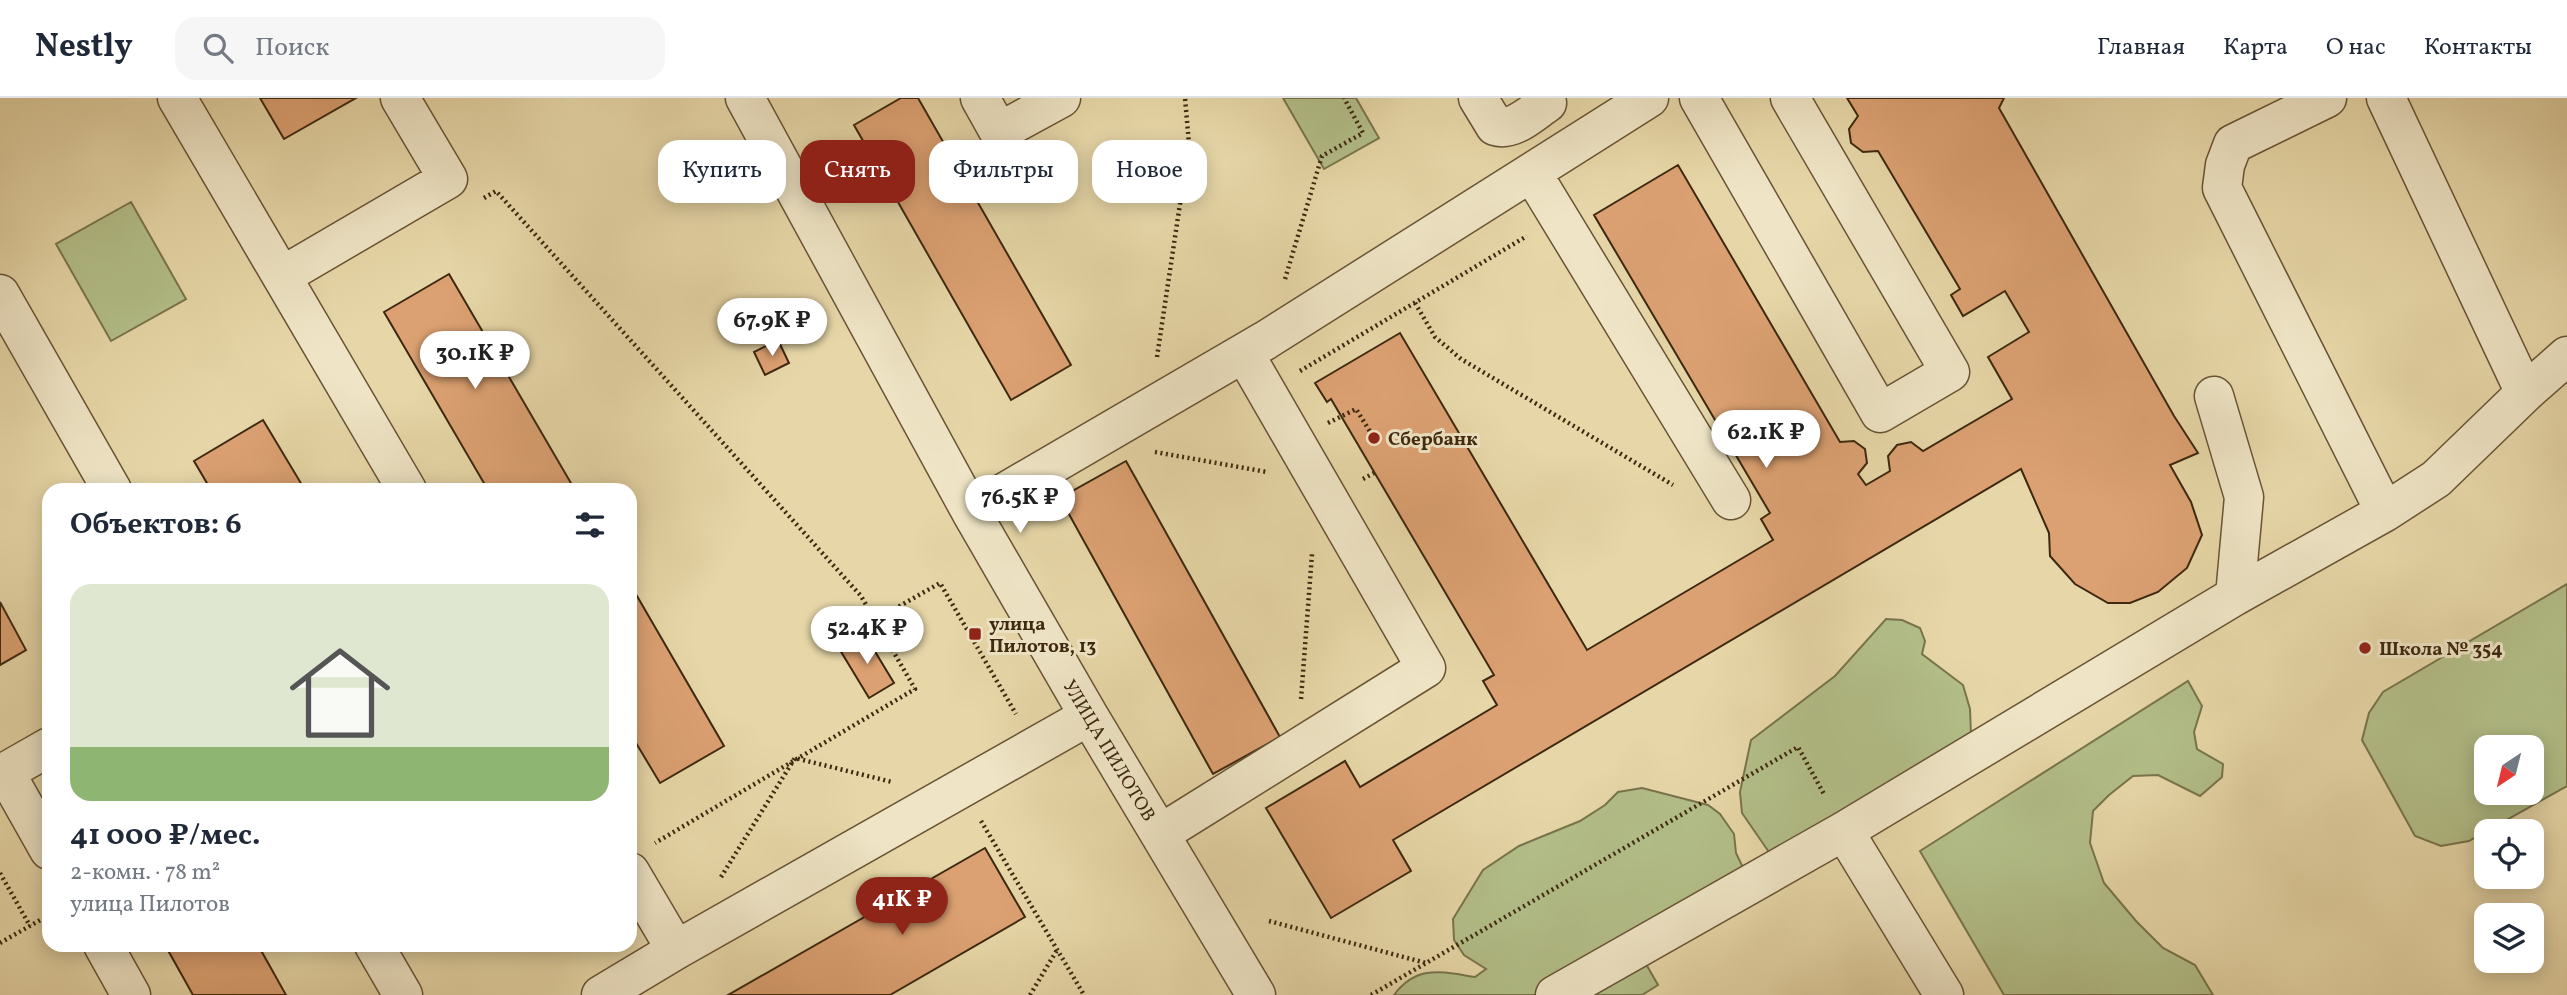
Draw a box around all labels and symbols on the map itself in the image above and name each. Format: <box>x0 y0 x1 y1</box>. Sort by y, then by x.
pin: 67.9K ₽ <box>707 299 837 358</box>
pin: 30.1K ₽ <box>410 331 540 391</box>
pin: 62.1K ₽ <box>1701 410 1831 470</box>
place label: Сбербанк <box>1388 427 1478 453</box>
marker: Сбербанк <box>1366 430 1382 446</box>
pin: 76.5K ₽ <box>955 476 1085 535</box>
pin: 52.4K ₽ <box>802 606 932 666</box>
place label: улица Пилотов, 13 <box>989 612 1096 660</box>
marker: улица Пилотов, 13 <box>967 626 983 642</box>
place label: Школа № 354 <box>2379 637 2503 663</box>
marker: Школа № 354 <box>2357 640 2373 656</box>
street label: УЛИЦА ПИЛОТОВ <box>1056 675 1161 827</box>
north arrow <box>2474 735 2544 805</box>
pin: 41K ₽ <box>853 878 951 937</box>

